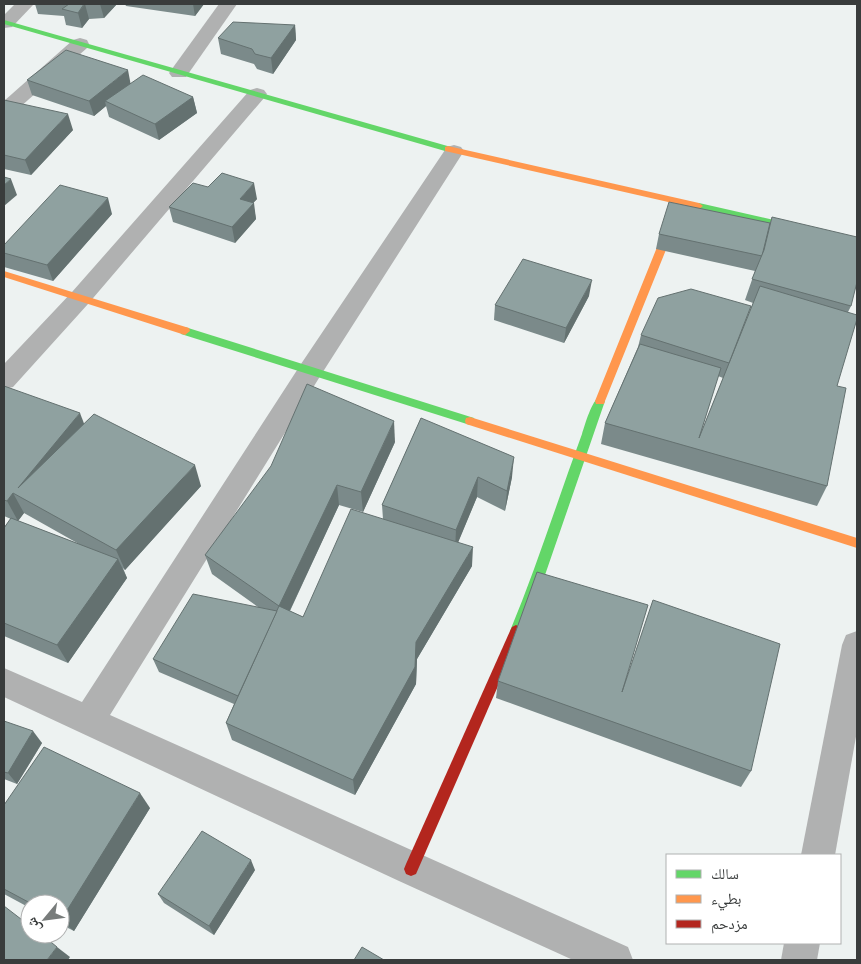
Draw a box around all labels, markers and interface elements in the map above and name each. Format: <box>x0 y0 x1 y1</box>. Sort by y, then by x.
legend <box>666 854 841 944</box>
text: سالك <box>711 863 739 884</box>
text: بطيء <box>711 888 741 911</box>
north arrow <box>20 894 70 944</box>
text: مزدحم <box>711 913 748 934</box>
text: ش <box>21 914 45 937</box>

